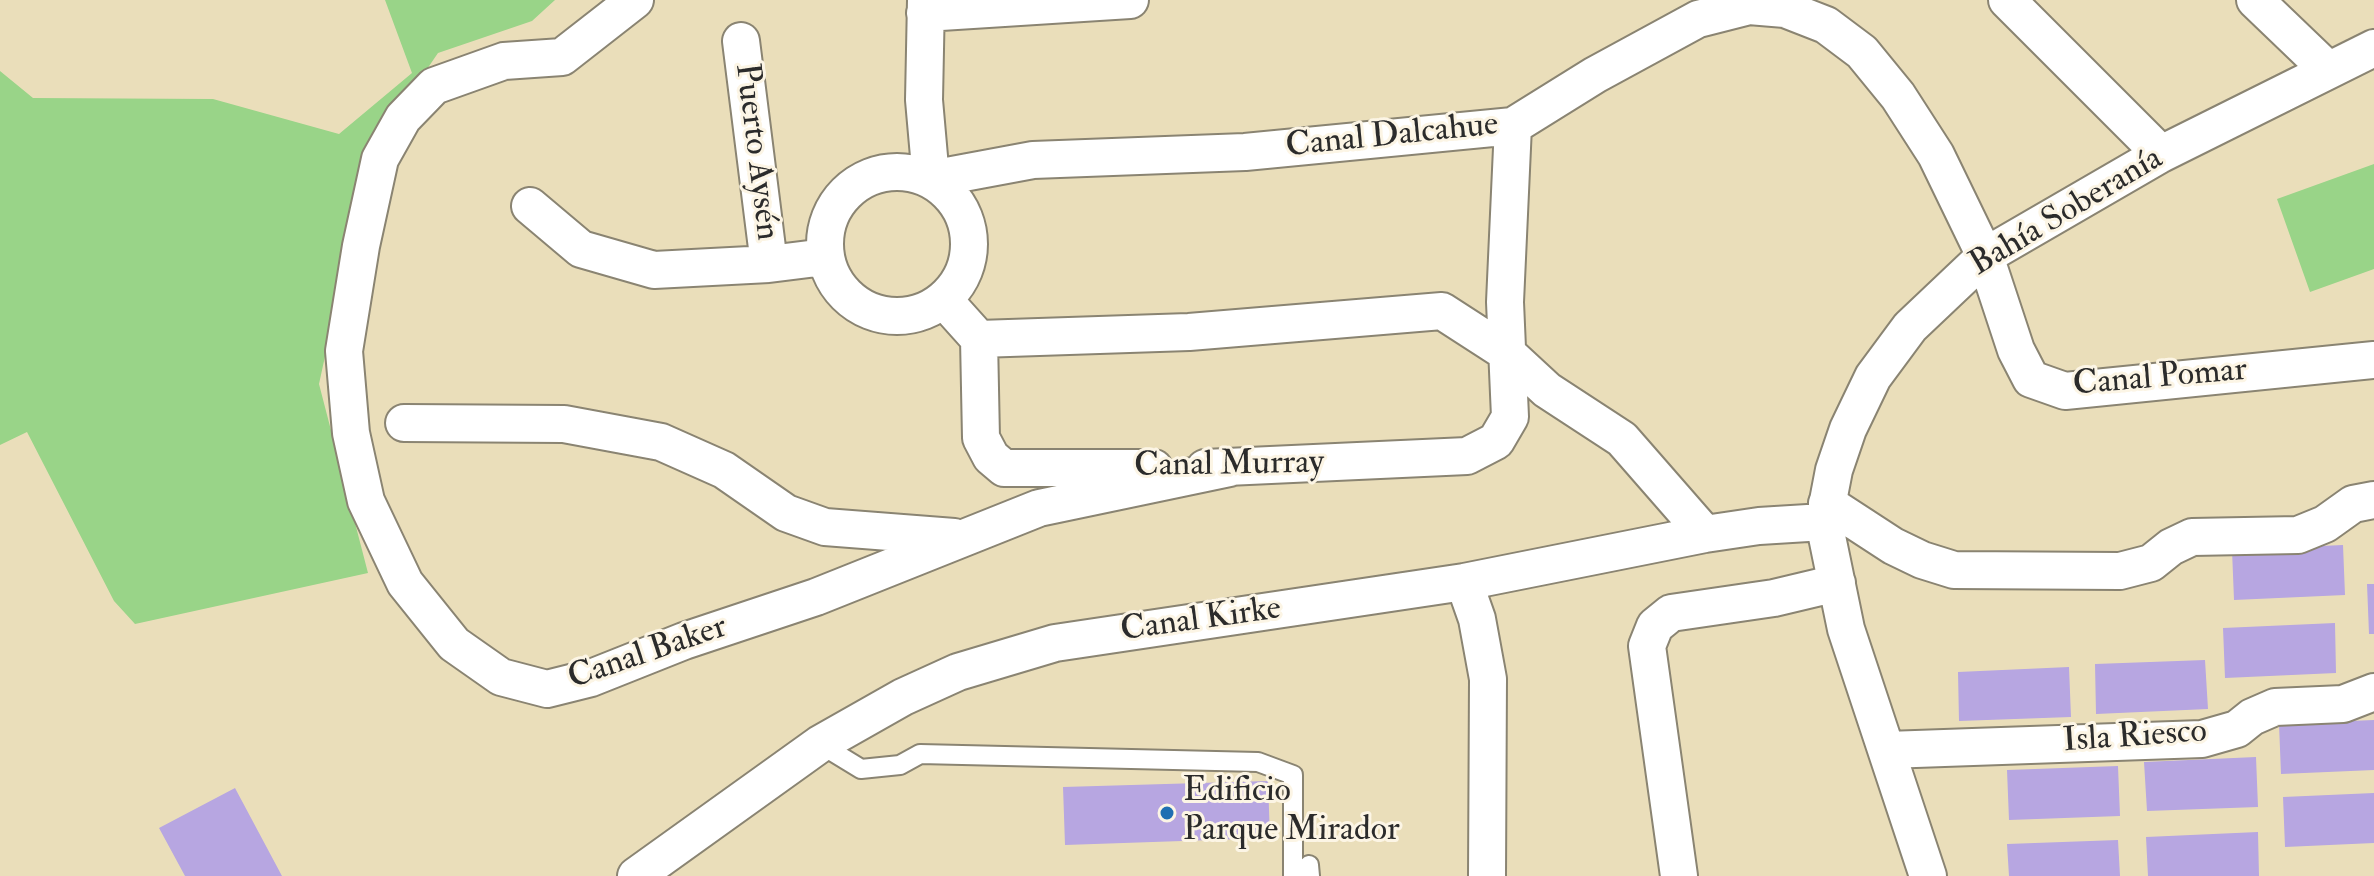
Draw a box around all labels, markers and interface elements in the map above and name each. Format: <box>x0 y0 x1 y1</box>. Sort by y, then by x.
street label: Puerto Aysén <box>724 61 786 243</box>
street label: Canal Dalcahue <box>1284 106 1500 168</box>
street label: Bahía Soberanía <box>1963 139 2171 287</box>
street label: Canal Pomar <box>2071 351 2249 407</box>
street label: Canal Murray <box>1134 444 1324 488</box>
street label: Canal Kirke <box>1118 590 1284 652</box>
street label: Canal Baker <box>563 608 733 700</box>
street label: Isla Riesco <box>2062 713 2208 763</box>
place label: Edificio Parque Mirador <box>1183 773 1400 852</box>
marker: Edificio Parque Mirador <box>1158 804 1176 822</box>

